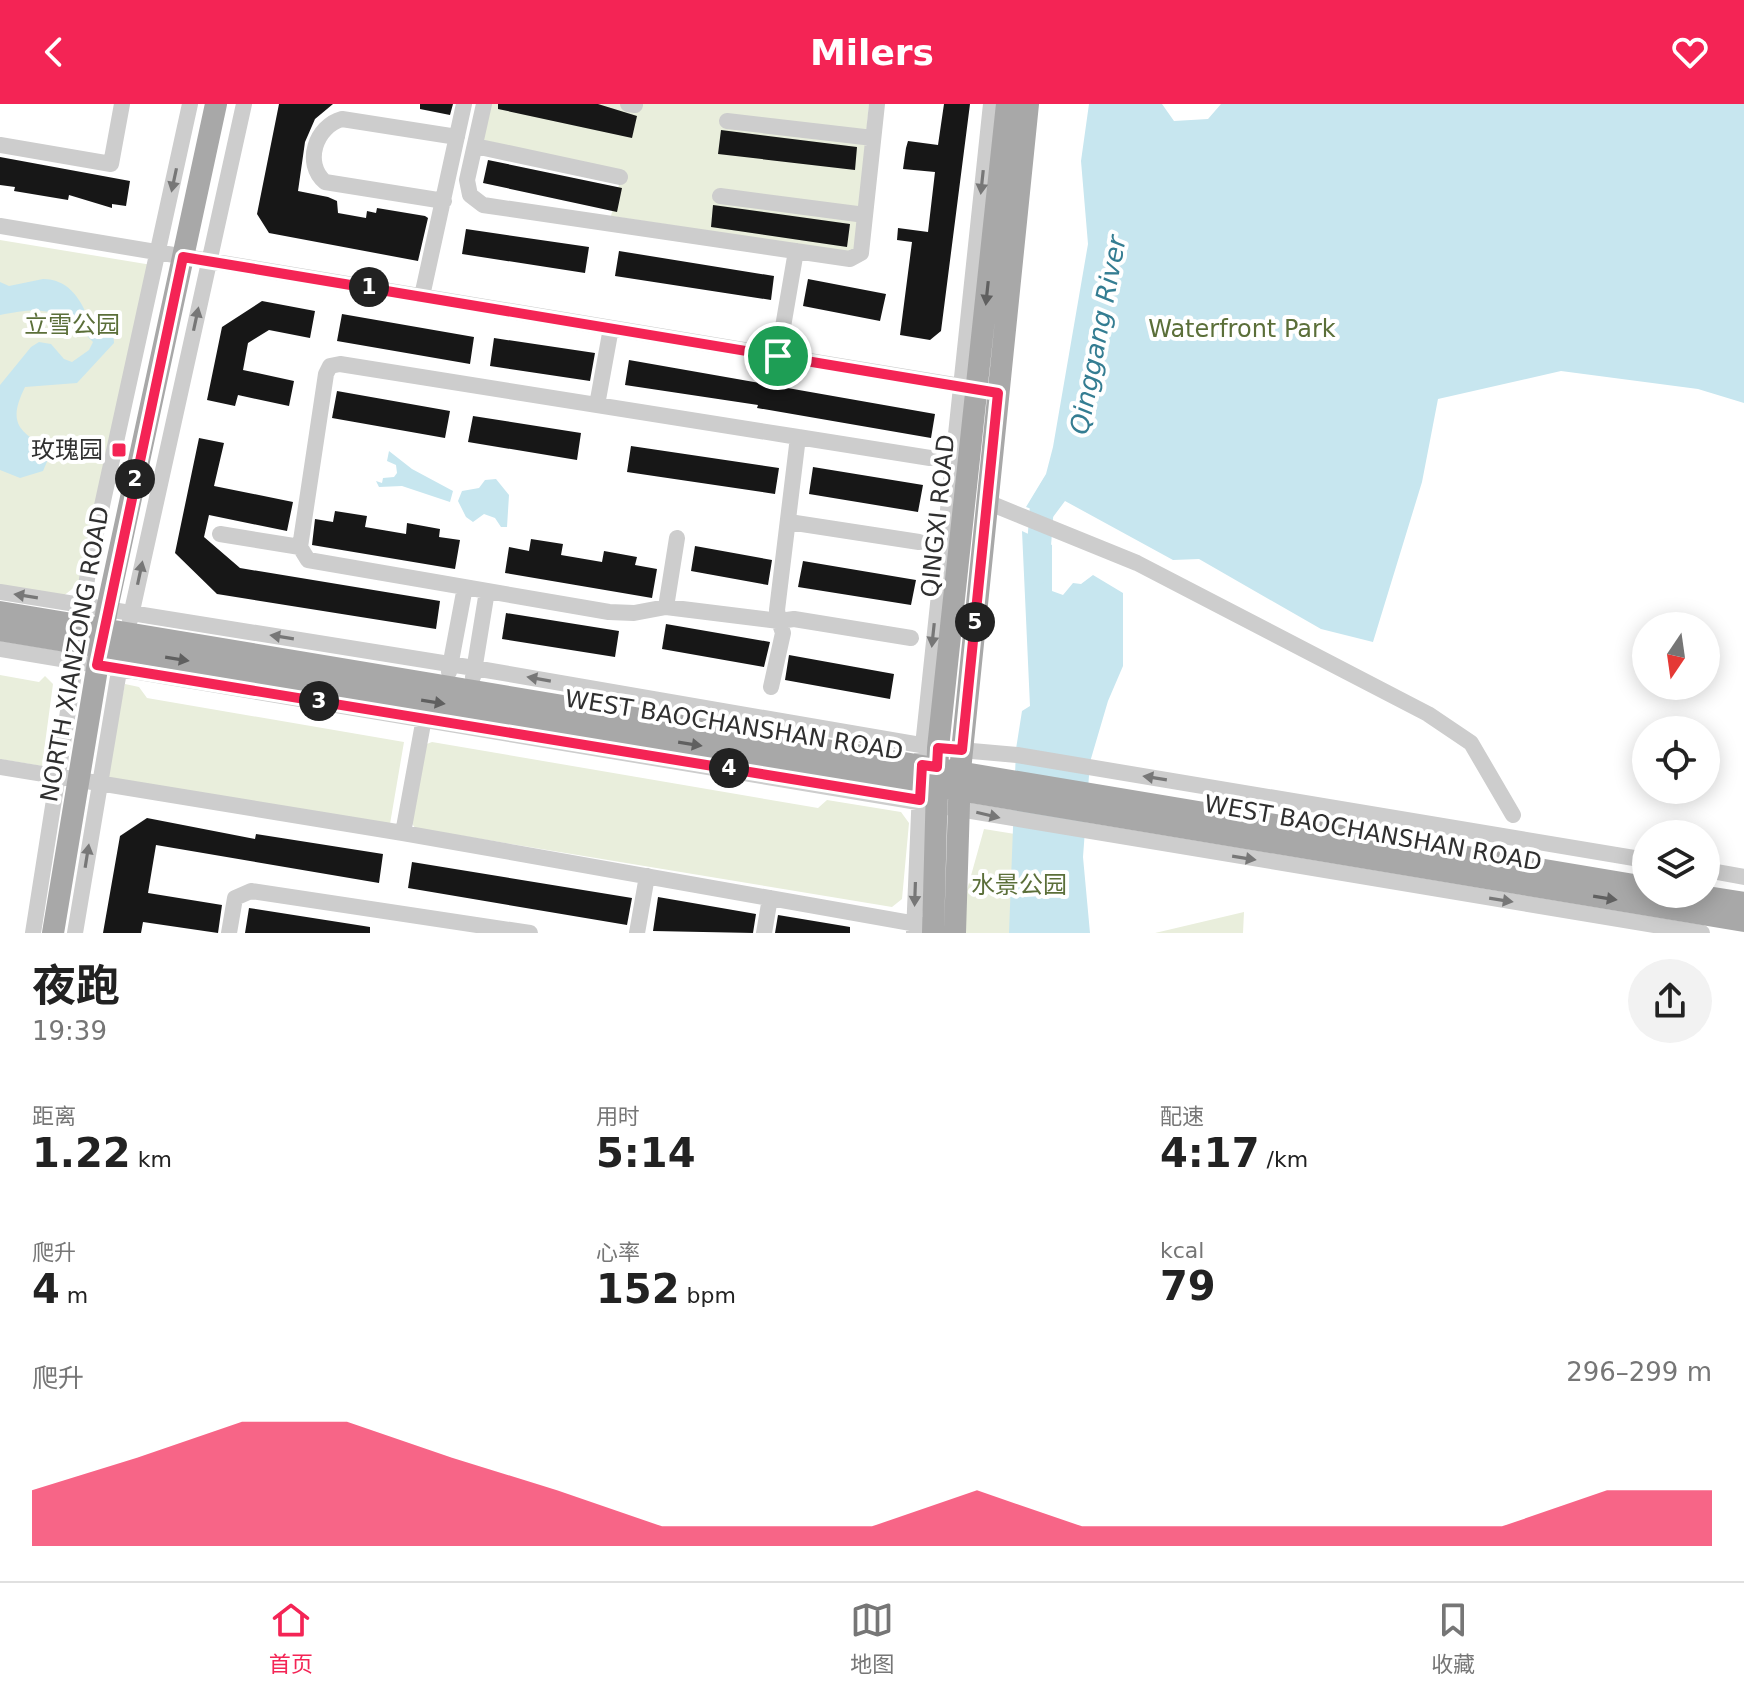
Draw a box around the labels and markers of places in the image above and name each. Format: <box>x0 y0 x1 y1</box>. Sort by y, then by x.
pin: 1 <box>349 267 389 307</box>
pin <box>744 322 812 390</box>
place label: 玫瑰园 <box>31 436 103 464</box>
marker: 玫瑰园 <box>110 441 128 459</box>
pin: 2 <box>115 459 155 499</box>
pin: 5 <box>955 602 995 642</box>
pin: 3 <box>299 681 339 721</box>
pin: 4 <box>709 748 749 788</box>

